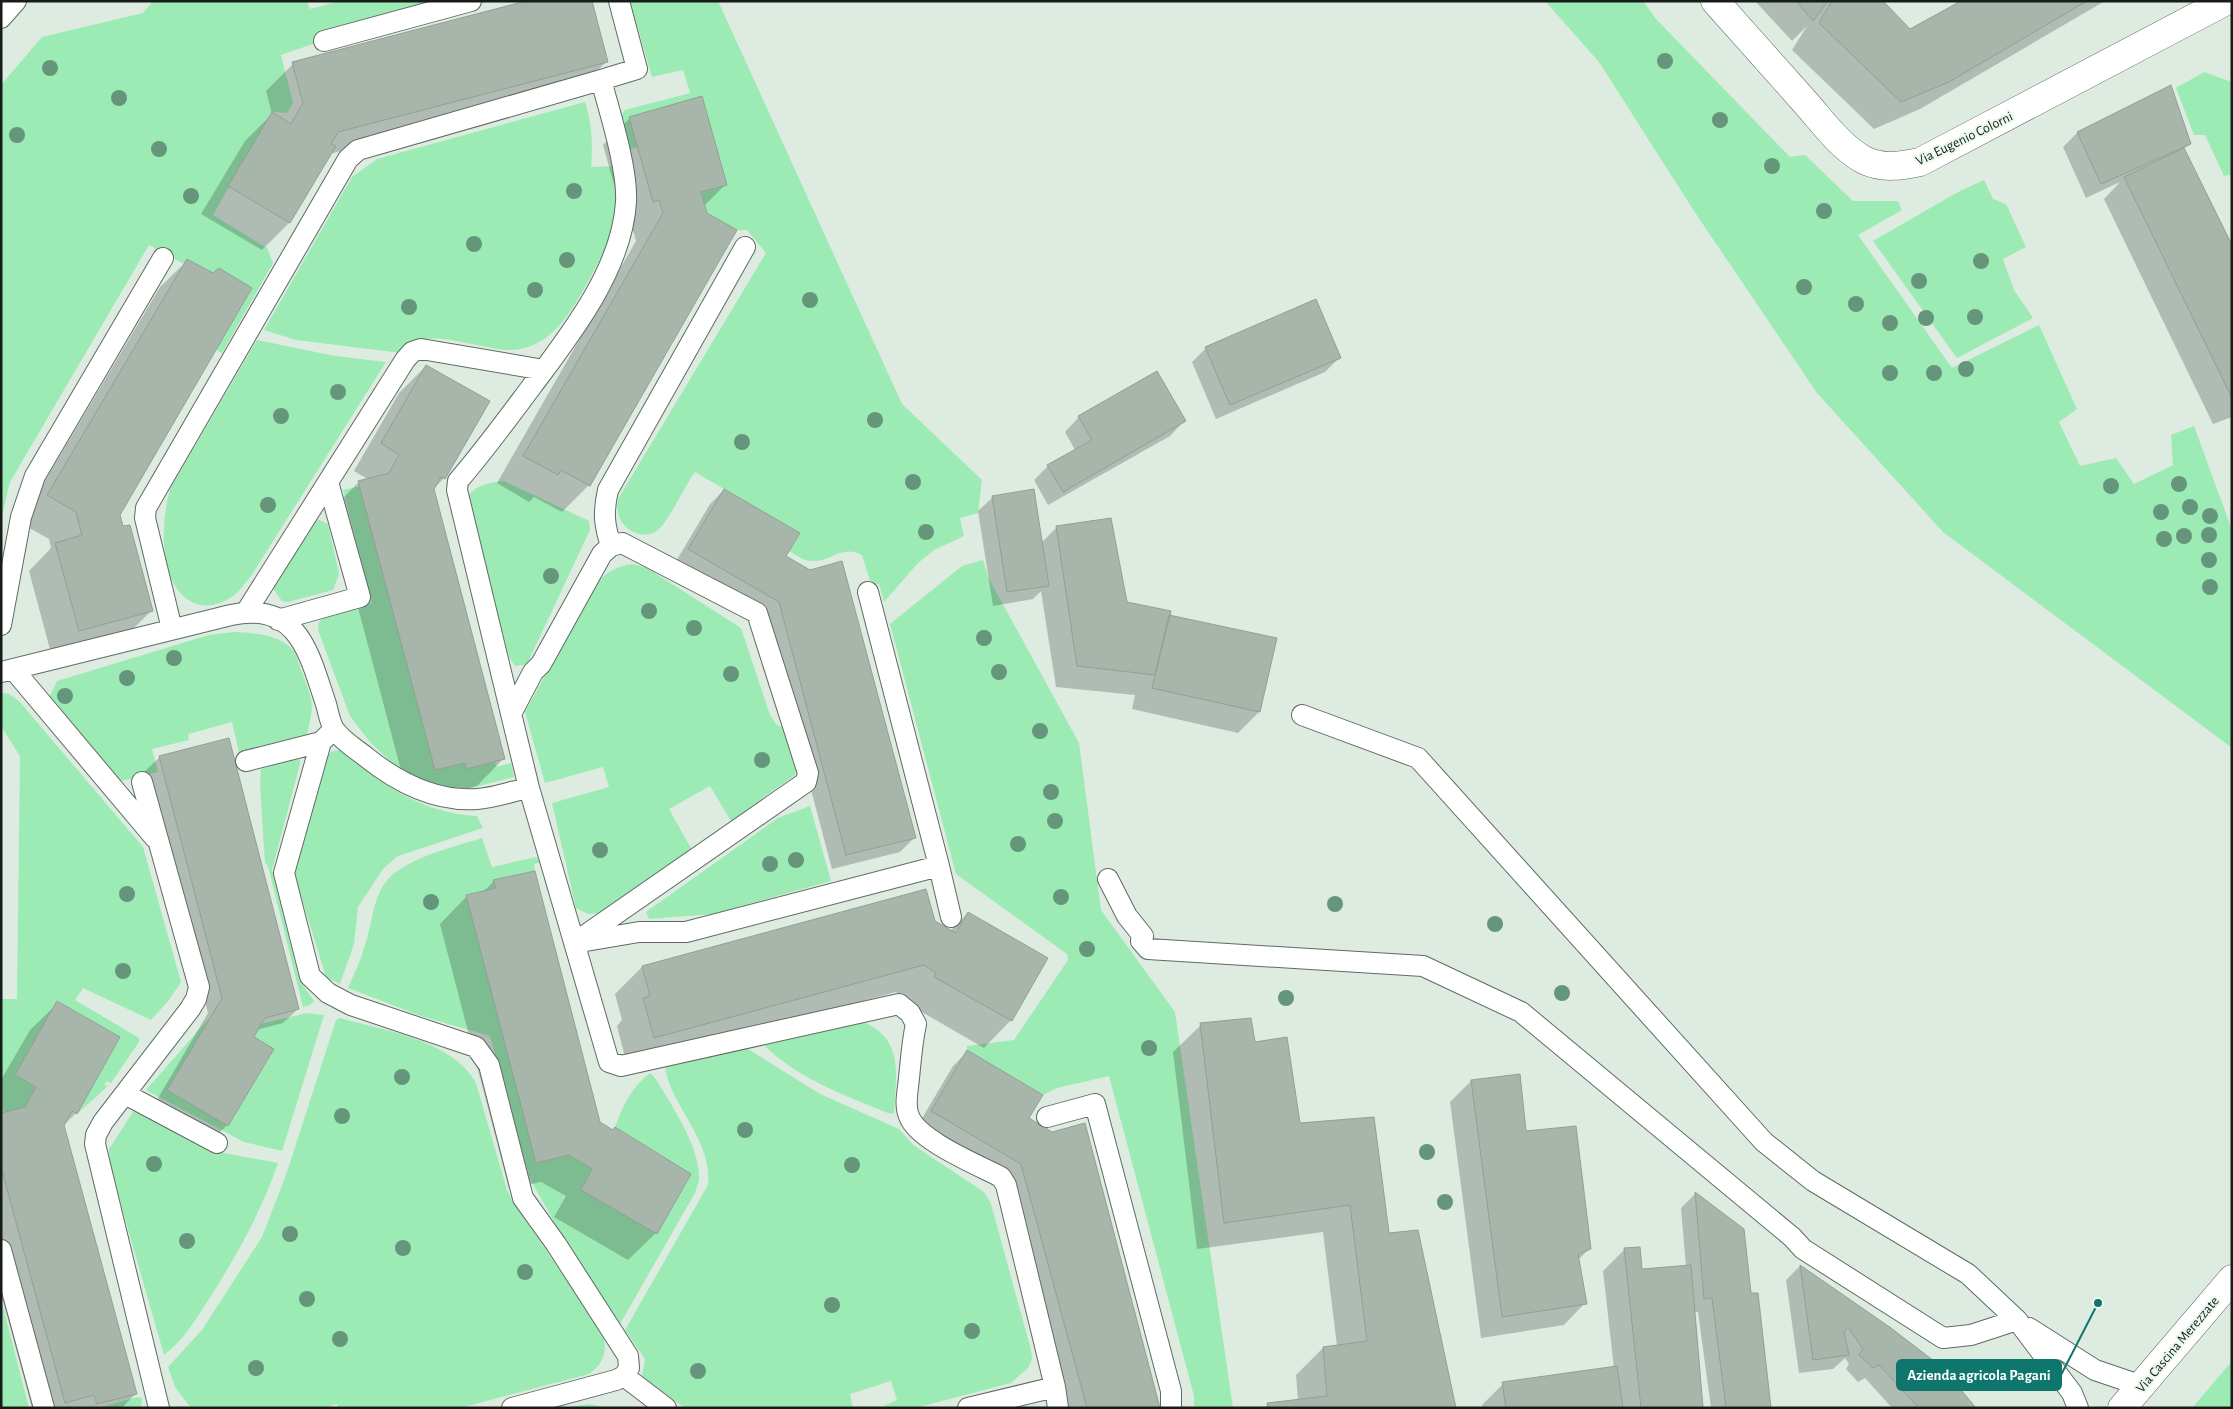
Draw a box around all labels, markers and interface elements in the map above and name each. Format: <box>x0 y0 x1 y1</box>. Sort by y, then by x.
street label: Via Eugenio Colorni <box>1914 109 2015 168</box>
street label: Via Cascina Merezzate <box>2134 1294 2222 1395</box>
callout: Azienda agricola Pagani <box>1897 1360 2061 1390</box>
text: Azienda agricola Pagani <box>1907 1368 2051 1383</box>

